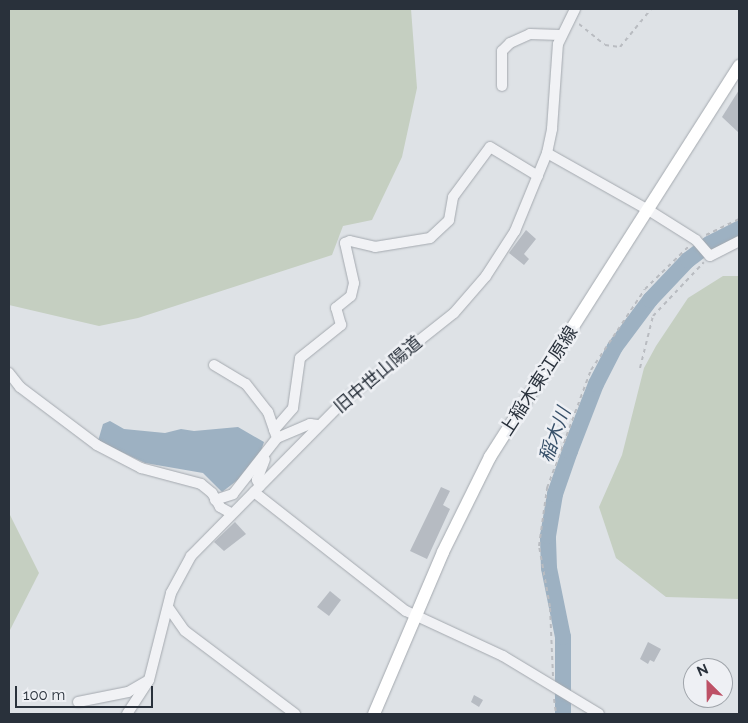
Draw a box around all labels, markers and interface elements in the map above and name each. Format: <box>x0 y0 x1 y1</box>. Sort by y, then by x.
street label: 上稲木東江原線 <box>496 322 582 440</box>
street label: 旧中世山陽道 <box>330 332 426 418</box>
water label: 稲木川 <box>535 404 575 466</box>
north arrow <box>683 658 733 708</box>
text: N <box>694 661 711 680</box>
scale bar <box>18 676 155 708</box>
text: 100 m <box>23 686 65 704</box>

